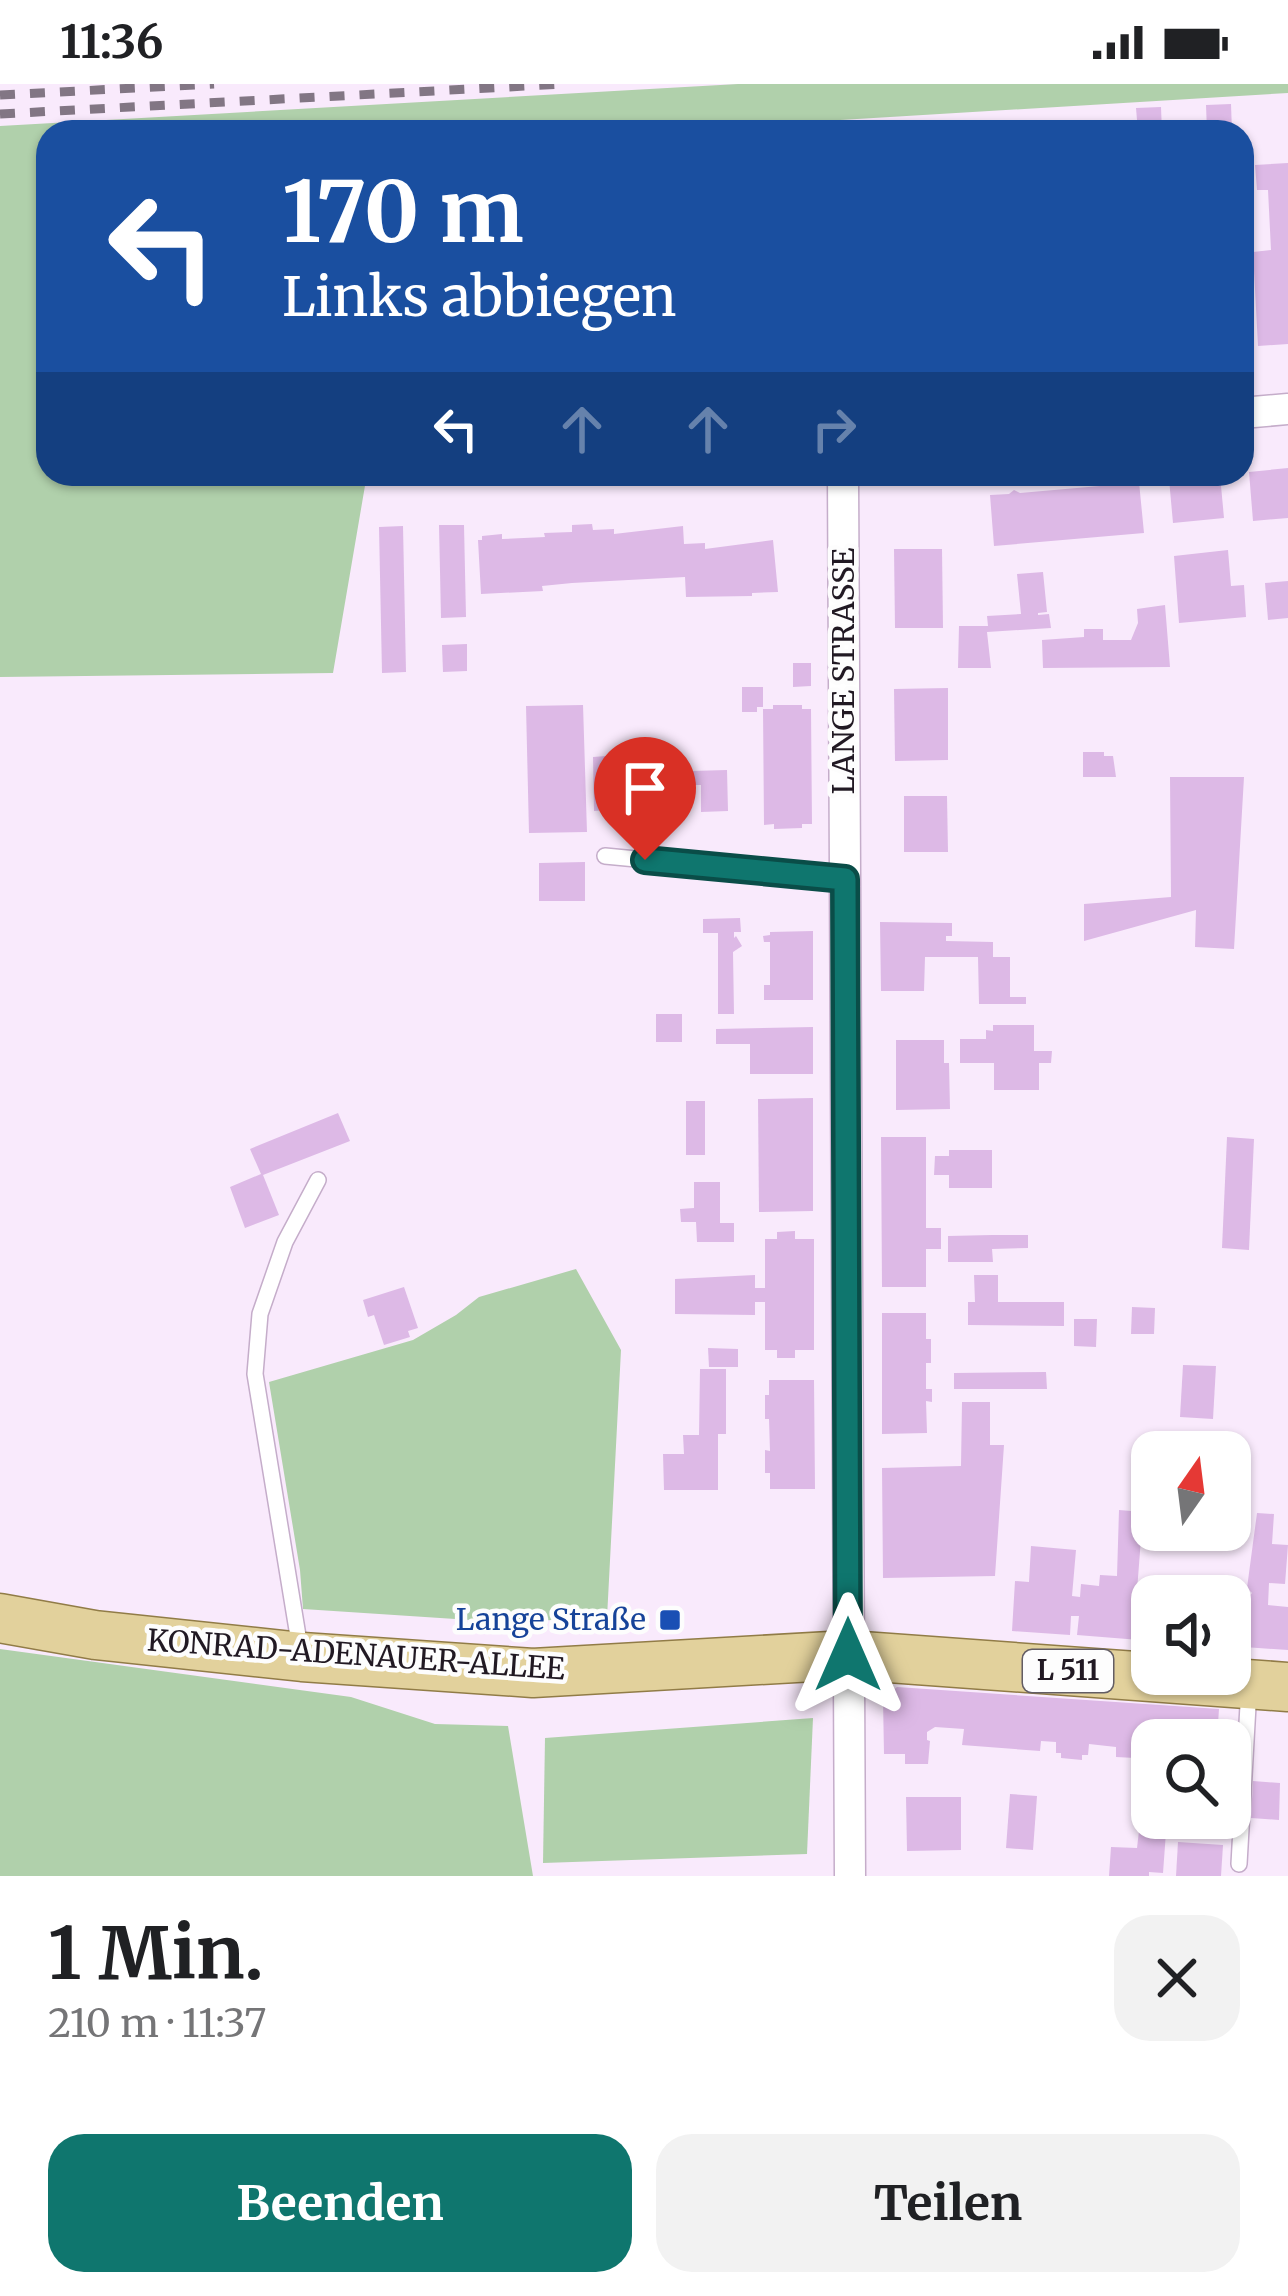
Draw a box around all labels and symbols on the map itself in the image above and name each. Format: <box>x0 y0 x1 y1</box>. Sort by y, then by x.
street label: LANGE STRASSE <box>824 548 862 794</box>
pin <box>594 737 696 860</box>
north arrow <box>1131 1431 1251 1551</box>
position arrow <box>785 1592 911 1718</box>
place label: Lange Straße <box>456 1600 646 1638</box>
marker: Lange Straße <box>657 1607 683 1633</box>
street label: KONRAD-ADENAUER-ALLEE <box>146 1620 566 1688</box>
road number: L 511 <box>1023 1650 1113 1692</box>

